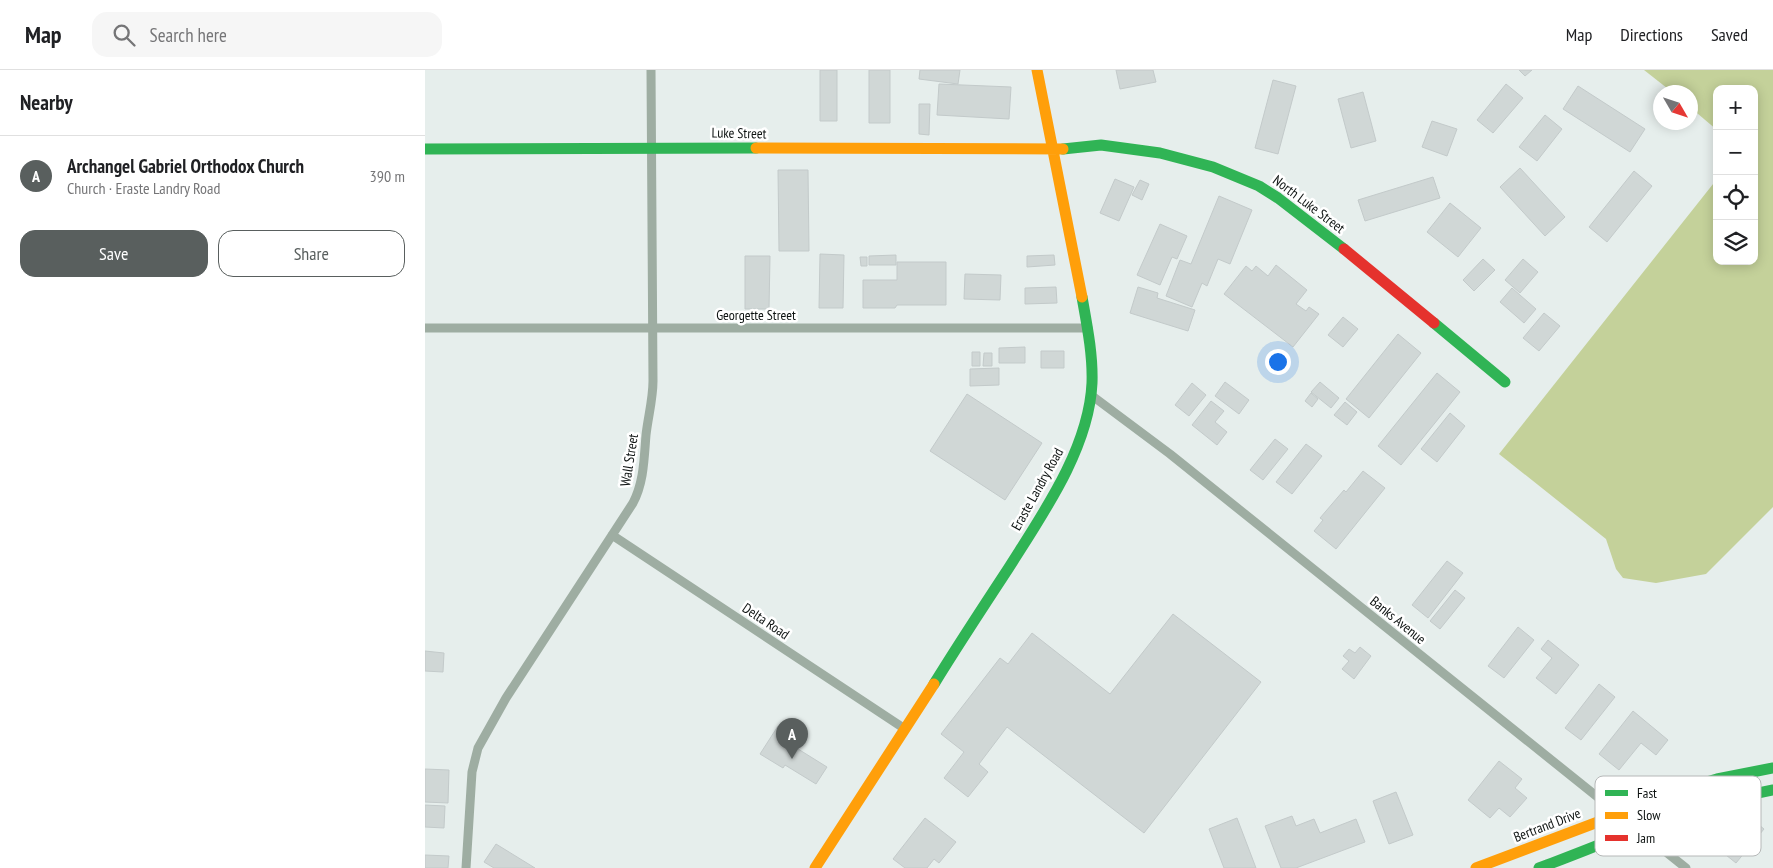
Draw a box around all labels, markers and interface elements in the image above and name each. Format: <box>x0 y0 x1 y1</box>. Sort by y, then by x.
search box <box>92 12 442 57</box>
text: Map <box>25 19 62 50</box>
icon: search <box>110 21 138 49</box>
text: Search here <box>150 23 227 47</box>
text: Map <box>1566 23 1592 46</box>
text: Directions <box>1620 23 1683 46</box>
text: Saved <box>1711 23 1748 46</box>
north arrow <box>1653 85 1698 130</box>
map controls <box>1713 85 1758 265</box>
button: + <box>1713 85 1758 130</box>
text: Nearby <box>20 89 73 116</box>
street label: Luke Street <box>711 124 767 142</box>
button: − <box>1713 130 1758 175</box>
text: Archangel Gabriel Orthodox Church <box>67 154 304 178</box>
text: A <box>32 166 40 186</box>
text: 390 m <box>370 166 405 186</box>
street label: North Luke Street <box>1269 171 1349 237</box>
button: locate <box>1713 175 1758 220</box>
text: Church · Eraste Landry Road <box>67 178 220 198</box>
button: layers <box>1713 220 1758 265</box>
button: Save <box>20 230 208 277</box>
button: Share <box>218 230 405 277</box>
street label: Georgette Street <box>716 306 796 324</box>
your location <box>1265 349 1291 375</box>
street label: Wall Street <box>616 432 642 488</box>
street label: Eraste Landry Road <box>1007 445 1067 533</box>
street label: Banks Avenue <box>1366 592 1430 648</box>
street label: Delta Road <box>739 599 793 643</box>
pin: A <box>776 718 808 759</box>
legend <box>1595 776 1761 856</box>
text: Fast <box>1637 784 1657 802</box>
street label: Bertrand Drive <box>1511 804 1583 846</box>
text: Slow <box>1637 806 1661 824</box>
text: Jam <box>1636 829 1655 847</box>

